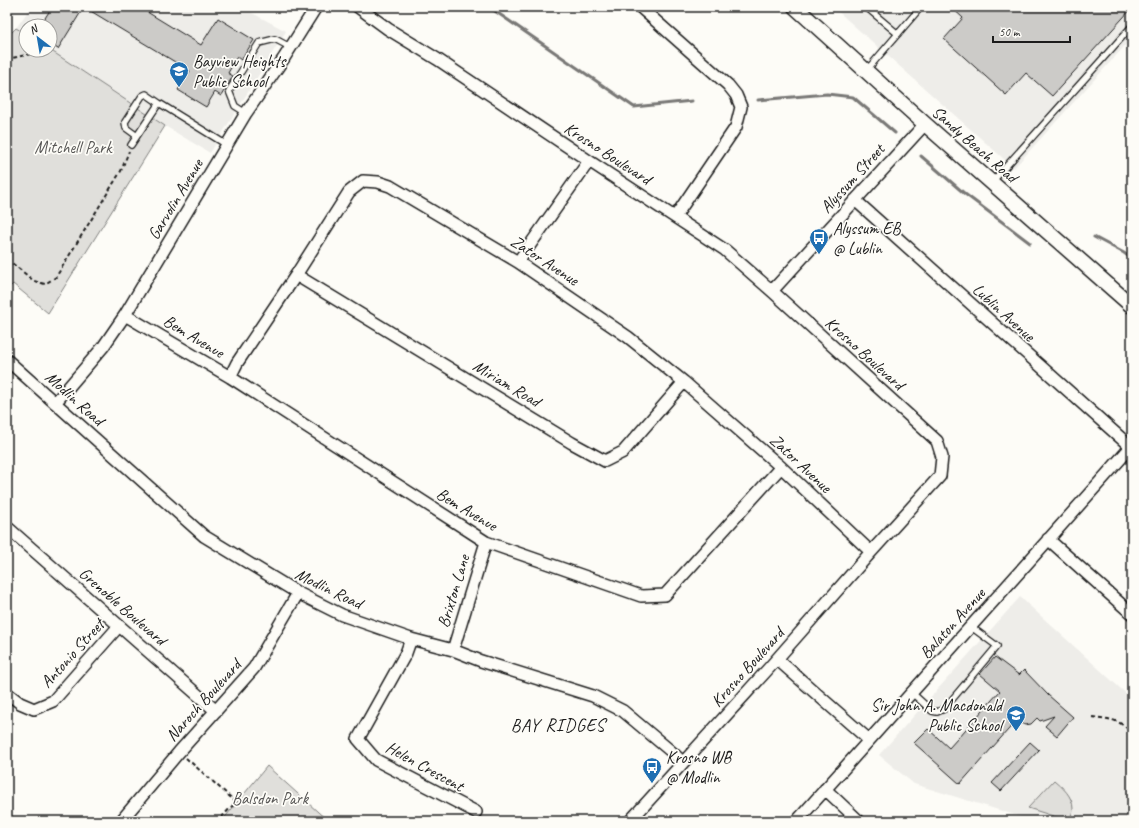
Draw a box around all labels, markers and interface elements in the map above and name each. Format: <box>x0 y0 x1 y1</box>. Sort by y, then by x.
north arrow <box>18 18 58 58</box>
scale bar <box>993 18 1070 44</box>
text: N <box>26 21 41 37</box>
text: 50 m <box>999 24 1021 40</box>
place label: Bayview Heights Public School <box>193 51 288 92</box>
school or university icon: Bayview Heights Public School <box>168 60 190 88</box>
street label: Sandy Beach Road <box>928 101 1024 189</box>
street label: Krosno Boulevard <box>560 118 657 191</box>
park label: Mitchell Park <box>35 137 113 158</box>
street label: Alyssum Street <box>816 137 891 217</box>
street label: Garvolin Avenue <box>143 154 208 243</box>
place label: Alyssum EB @ Lublin <box>833 218 902 259</box>
bus stop icon: Alyssum EB @ Lublin <box>808 227 830 255</box>
street label: Zator Avenue <box>507 231 584 291</box>
street label: Lublin Avenue <box>968 279 1040 347</box>
street label: Bem Avenue <box>160 310 229 363</box>
street label: Krosno Boulevard <box>821 312 910 396</box>
street label: Miriam Road <box>469 355 546 413</box>
street label: Modlin Road <box>41 367 110 432</box>
street label: Zator Avenue <box>765 429 837 498</box>
street label: Bem Avenue <box>433 483 502 536</box>
street label: Brixton Lane <box>432 551 475 630</box>
street label: Grenoble Boulevard <box>75 563 173 652</box>
street label: Modlin Road <box>292 563 368 615</box>
street label: Balaton Avenue <box>915 582 991 663</box>
street label: Antonio Street <box>36 613 110 692</box>
street label: Krosno Boulevard <box>706 622 790 711</box>
street label: Naroch Boulevard <box>161 653 247 745</box>
place label: Sir John A. Macdonald Public School <box>871 695 1005 736</box>
school or university icon: Sir John A. Macdonald Public School <box>1005 704 1027 732</box>
district label: BAY RIDGES <box>511 714 608 736</box>
street label: Helen Crescent <box>382 736 469 798</box>
place label: Krosno WB @ Modlin <box>666 747 732 788</box>
bus stop icon: Krosno WB @ Modlin <box>641 756 663 784</box>
park label: Balsdon Park <box>232 788 310 809</box>

